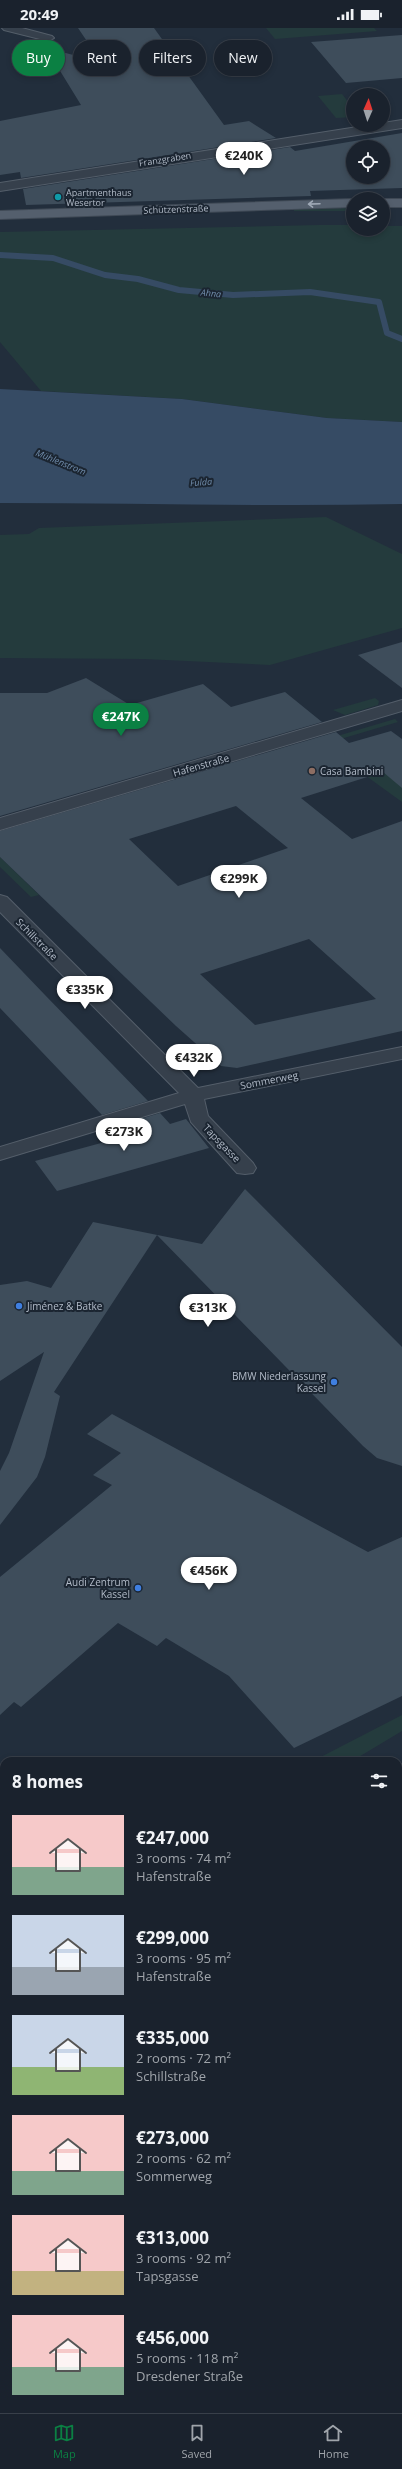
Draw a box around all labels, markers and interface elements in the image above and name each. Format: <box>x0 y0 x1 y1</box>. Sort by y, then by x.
text: 20:49 <box>20 4 59 24</box>
chip: Buy <box>12 40 65 76</box>
chip: Rent <box>73 40 131 76</box>
chip: Filters <box>139 40 206 76</box>
chip: New <box>214 40 272 76</box>
north arrow <box>346 88 390 132</box>
map controls <box>346 88 390 236</box>
button: locate <box>346 140 390 184</box>
pin: €240K <box>216 142 272 176</box>
text: €240K <box>225 146 263 164</box>
street label: Franzgraben <box>138 148 192 170</box>
place label: Apartmenthaus Wesertor <box>66 186 132 209</box>
marker: Apartmenthaus Wesertor <box>53 192 63 202</box>
button: layers <box>346 192 390 236</box>
one-way arrow <box>308 200 321 208</box>
street label: Schützenstraße <box>143 201 209 217</box>
water label: Ahna <box>199 286 222 300</box>
water label: Mühlenstrom <box>34 446 88 478</box>
water label: Fulda <box>190 475 212 489</box>
pin: €247K <box>93 703 149 737</box>
text: €247K <box>102 707 140 725</box>
street label: Hafenstraße <box>171 750 231 780</box>
place label: Casa Bambini <box>320 764 383 778</box>
marker: Casa Bambini <box>307 766 317 776</box>
pin: €299K <box>211 865 267 899</box>
text: €299K <box>220 869 258 887</box>
street label: Schillstraße <box>13 915 61 963</box>
pin: €335K <box>57 976 113 1010</box>
text: €335K <box>66 980 104 998</box>
pin: €432K <box>166 1044 222 1078</box>
text: €432K <box>175 1048 213 1066</box>
street label: Sommerweg <box>239 1067 300 1092</box>
pin: €273K <box>96 1118 152 1152</box>
street label: Tapsgasse <box>200 1121 244 1165</box>
text: €273K <box>105 1122 143 1140</box>
pin: €313K <box>180 1294 236 1328</box>
text: €313K <box>189 1298 227 1316</box>
place label: Jiménez & Batke <box>26 1299 103 1313</box>
marker: Jiménez & Batke <box>14 1301 24 1311</box>
place label: BMW Niederlassung Kassel <box>232 1369 327 1395</box>
marker: BMW Niederlassung Kassel <box>329 1377 339 1387</box>
pin: €456K <box>181 1557 237 1591</box>
text: €456K <box>190 1561 228 1579</box>
place label: Audi Zentrum Kassel <box>66 1575 130 1601</box>
marker: Audi Zentrum Kassel <box>133 1583 143 1593</box>
text: 8 homes <box>12 1770 83 1793</box>
icon: filters <box>368 1770 390 1792</box>
text: €247,000 <box>136 1826 209 1849</box>
icon: home <box>44 1831 92 1879</box>
text: 3 rooms · 74 m² <box>136 1849 231 1867</box>
text: Hafenstraße <box>136 1867 211 1885</box>
text: €299,000 <box>136 1926 209 1949</box>
icon: home <box>44 1931 92 1979</box>
text: 3 rooms · 95 m² <box>136 1949 231 1967</box>
text: Hafenstraße <box>136 1967 211 1985</box>
text: €335,000 <box>136 2026 209 2049</box>
icon: home <box>44 2031 92 2079</box>
text: 2 rooms · 72 m² <box>136 2049 231 2067</box>
text: Schillstraße <box>136 2067 206 2085</box>
text: €273,000 <box>136 2126 209 2149</box>
icon: home <box>44 2131 92 2179</box>
text: 2 rooms · 62 m² <box>136 2149 231 2167</box>
text: Sommerweg <box>136 2167 212 2185</box>
text: €313,000 <box>136 2226 209 2249</box>
icon: home <box>44 2231 92 2279</box>
text: 3 rooms · 92 m² <box>136 2249 231 2267</box>
text: Tapsgasse <box>136 2267 199 2285</box>
text: €456,000 <box>136 2326 209 2349</box>
icon: home <box>44 2331 92 2379</box>
text: 5 rooms · 118 m² <box>136 2349 238 2367</box>
text: Dresdener Straße <box>136 2367 243 2385</box>
tab: Map <box>53 2422 76 2461</box>
tab: Saved <box>182 2422 212 2461</box>
tab: Home <box>318 2422 349 2461</box>

